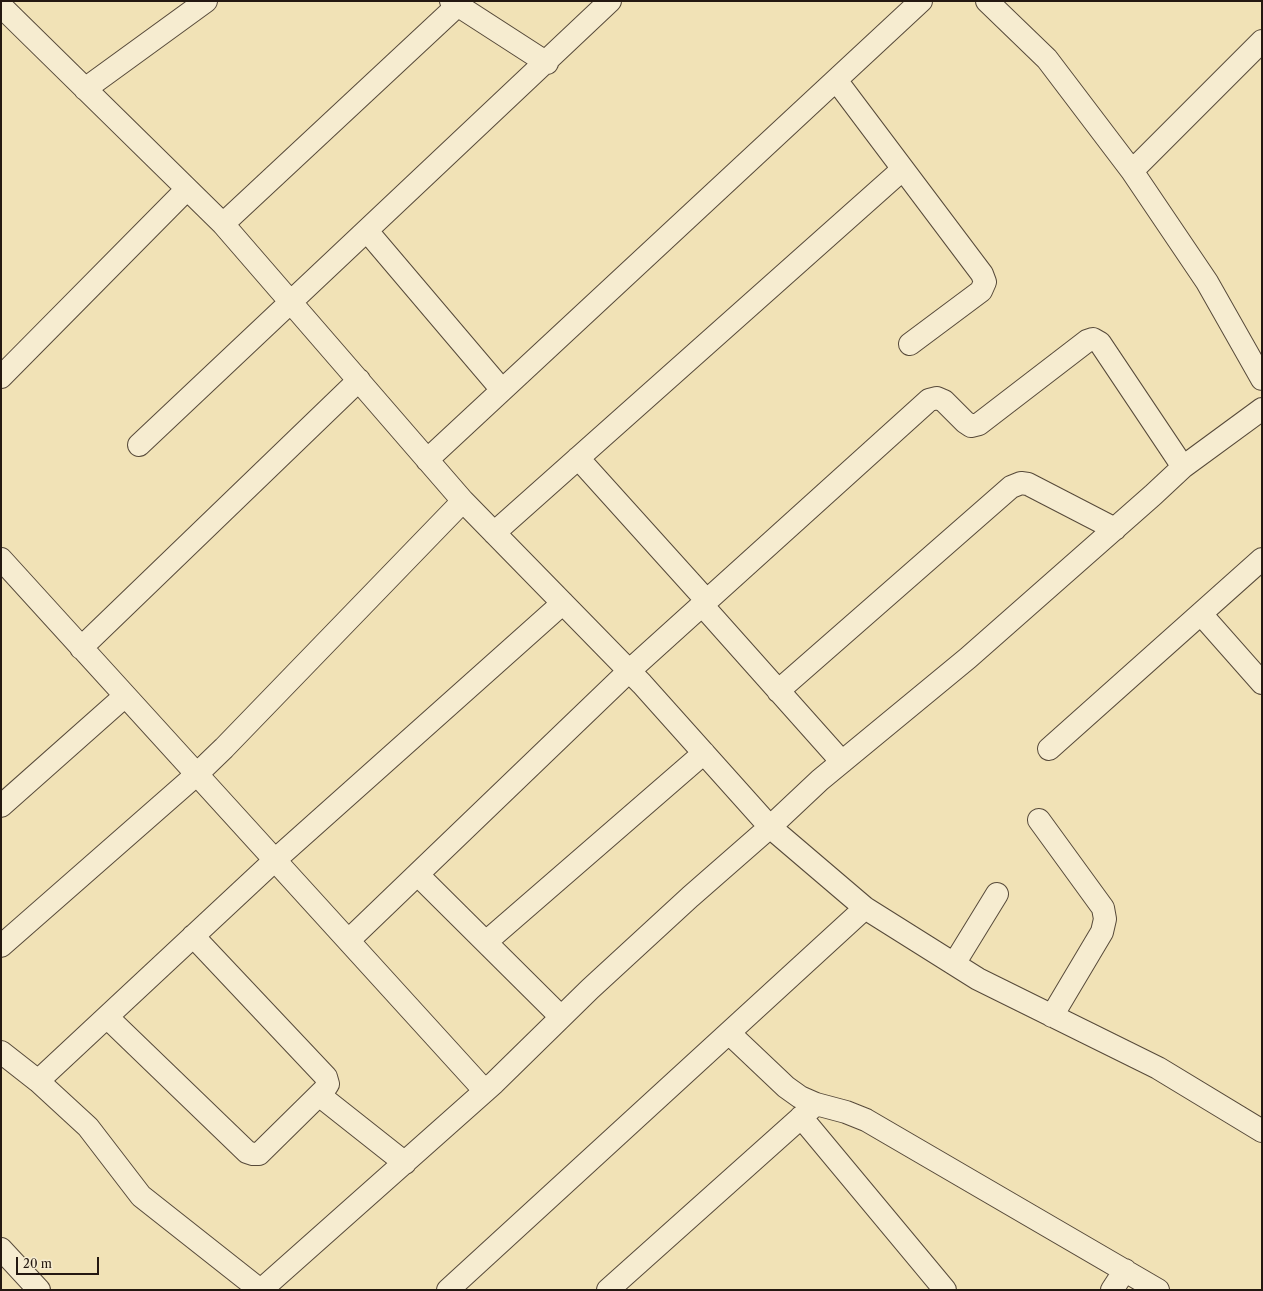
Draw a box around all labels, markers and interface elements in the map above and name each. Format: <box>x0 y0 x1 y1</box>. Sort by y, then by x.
scale bar <box>18 1249 101 1275</box>
text: 20 m <box>23 1256 52 1271</box>

